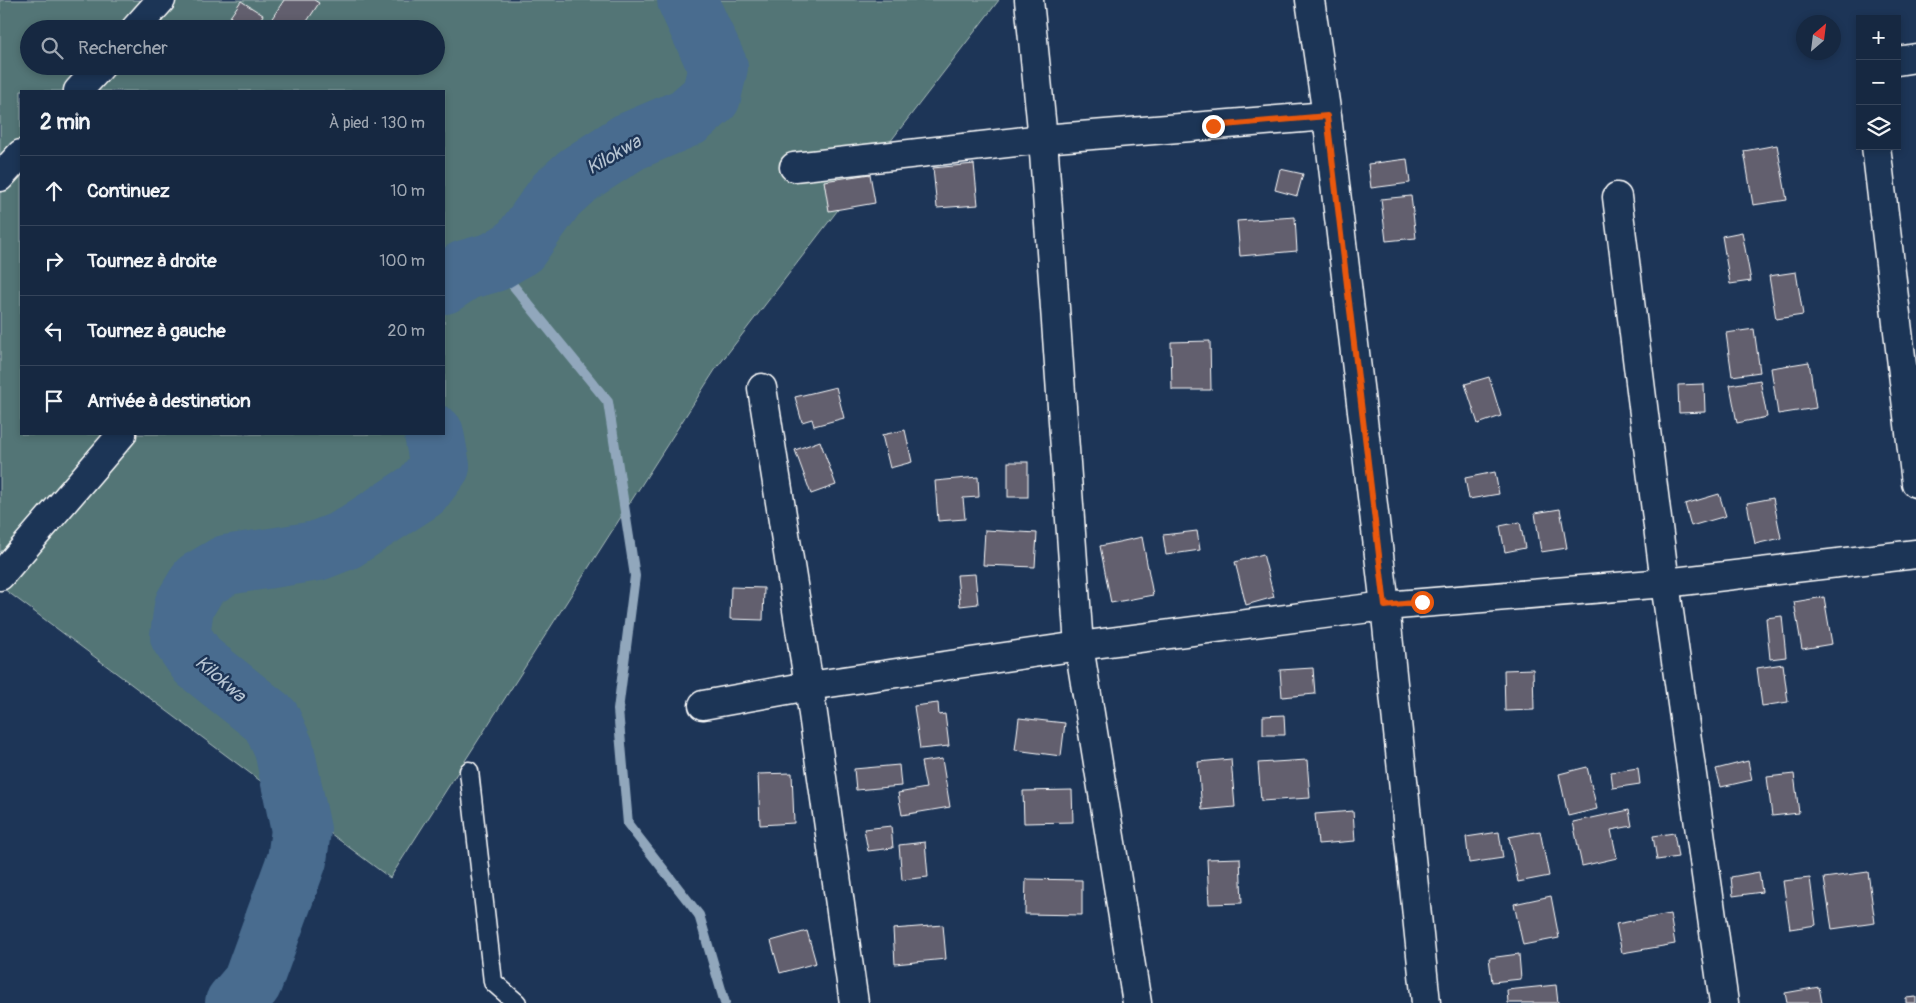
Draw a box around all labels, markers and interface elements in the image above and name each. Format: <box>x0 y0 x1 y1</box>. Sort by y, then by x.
north arrow <box>1796 15 1841 60</box>
map controls <box>1856 15 1901 150</box>
button: + <box>1856 15 1901 60</box>
search box <box>20 20 445 75</box>
icon: search <box>38 34 66 62</box>
text: Rechercher <box>78 36 168 60</box>
button: − <box>1856 60 1901 105</box>
button: layers <box>1856 105 1901 150</box>
text: 2 min <box>40 109 90 136</box>
text: À pied · 130 m <box>329 113 425 133</box>
route end <box>1202 115 1225 138</box>
water label: Kilokwa <box>582 129 646 180</box>
icon: ahead <box>40 177 68 205</box>
text: Continuez <box>87 179 170 203</box>
text: 10 m <box>390 181 425 201</box>
icon: right <box>40 247 68 275</box>
text: Tournez à droite <box>87 249 217 273</box>
text: 100 m <box>379 251 425 271</box>
icon: left <box>40 317 68 345</box>
text: Tournez à gauche <box>87 319 226 343</box>
text: 20 m <box>387 321 425 341</box>
icon: arrive <box>40 387 68 415</box>
text: Arrivée à destination <box>87 389 251 413</box>
route start <box>1411 591 1434 614</box>
water label: Kilokwa <box>190 650 251 708</box>

